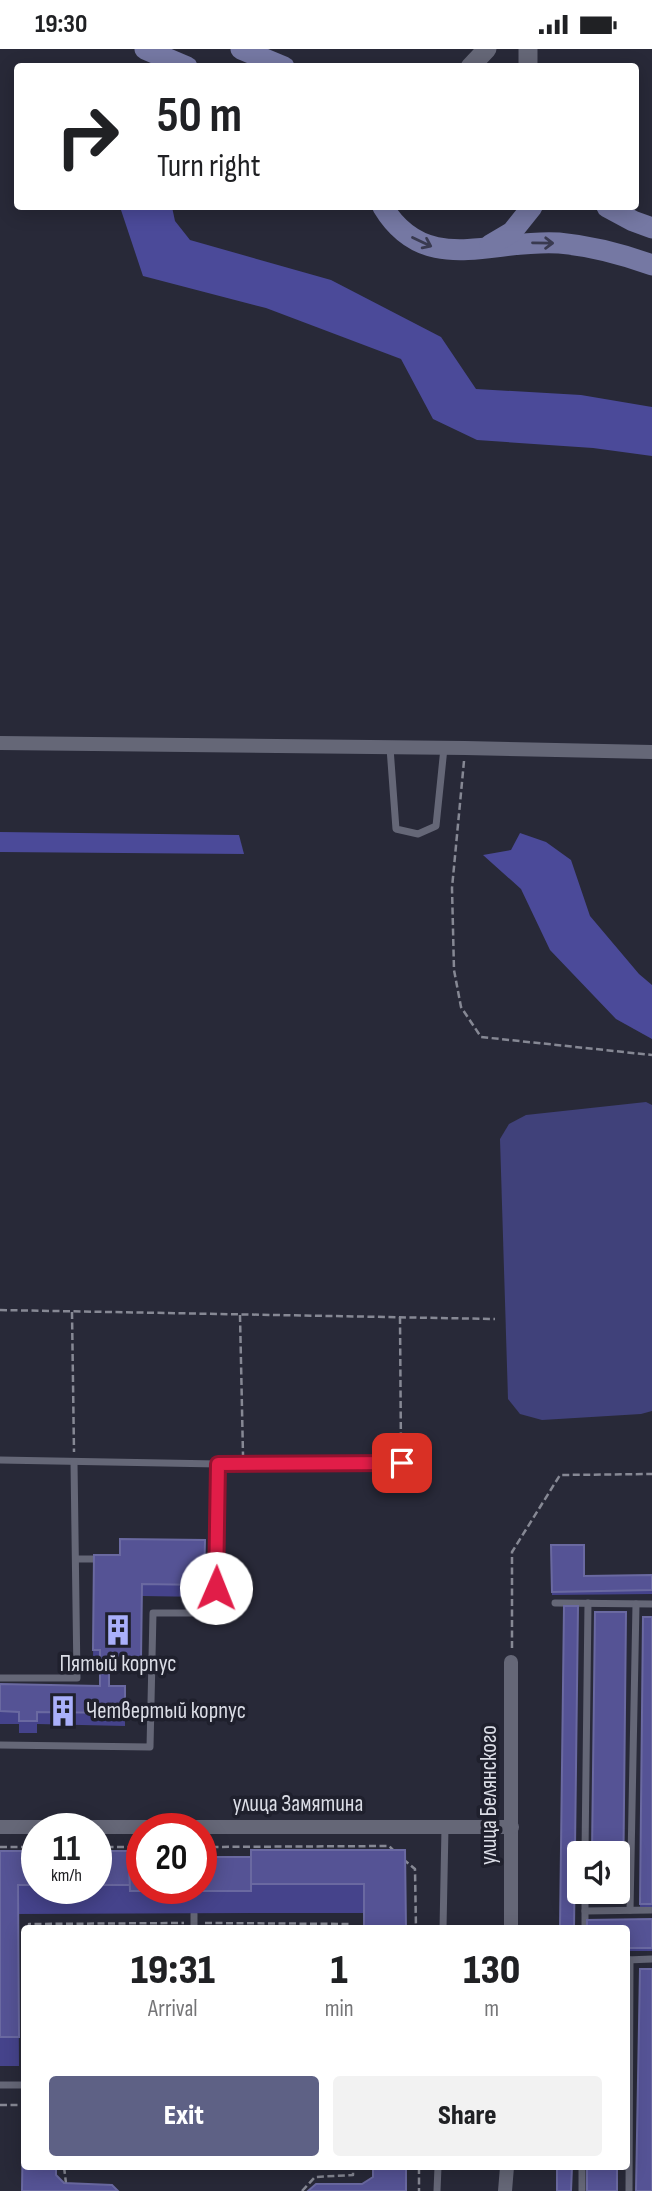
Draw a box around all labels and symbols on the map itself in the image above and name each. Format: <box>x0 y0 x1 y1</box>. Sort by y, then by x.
one-way arrow <box>411 236 432 250</box>
one-way arrow <box>531 236 554 250</box>
pin <box>372 1433 432 1493</box>
position arrow <box>179 1551 253 1625</box>
building icon: Пятый корпус <box>101 1613 135 1647</box>
place label: Пятый корпус <box>59 1650 177 1678</box>
building icon: Четвертый корпус <box>46 1694 80 1728</box>
place label: Четвертый корпус <box>86 1697 246 1725</box>
street label: улица Белянского <box>475 1725 503 1865</box>
street label: улица Замятина <box>233 1790 363 1818</box>
speed limit sign: 20 <box>126 1813 217 1904</box>

